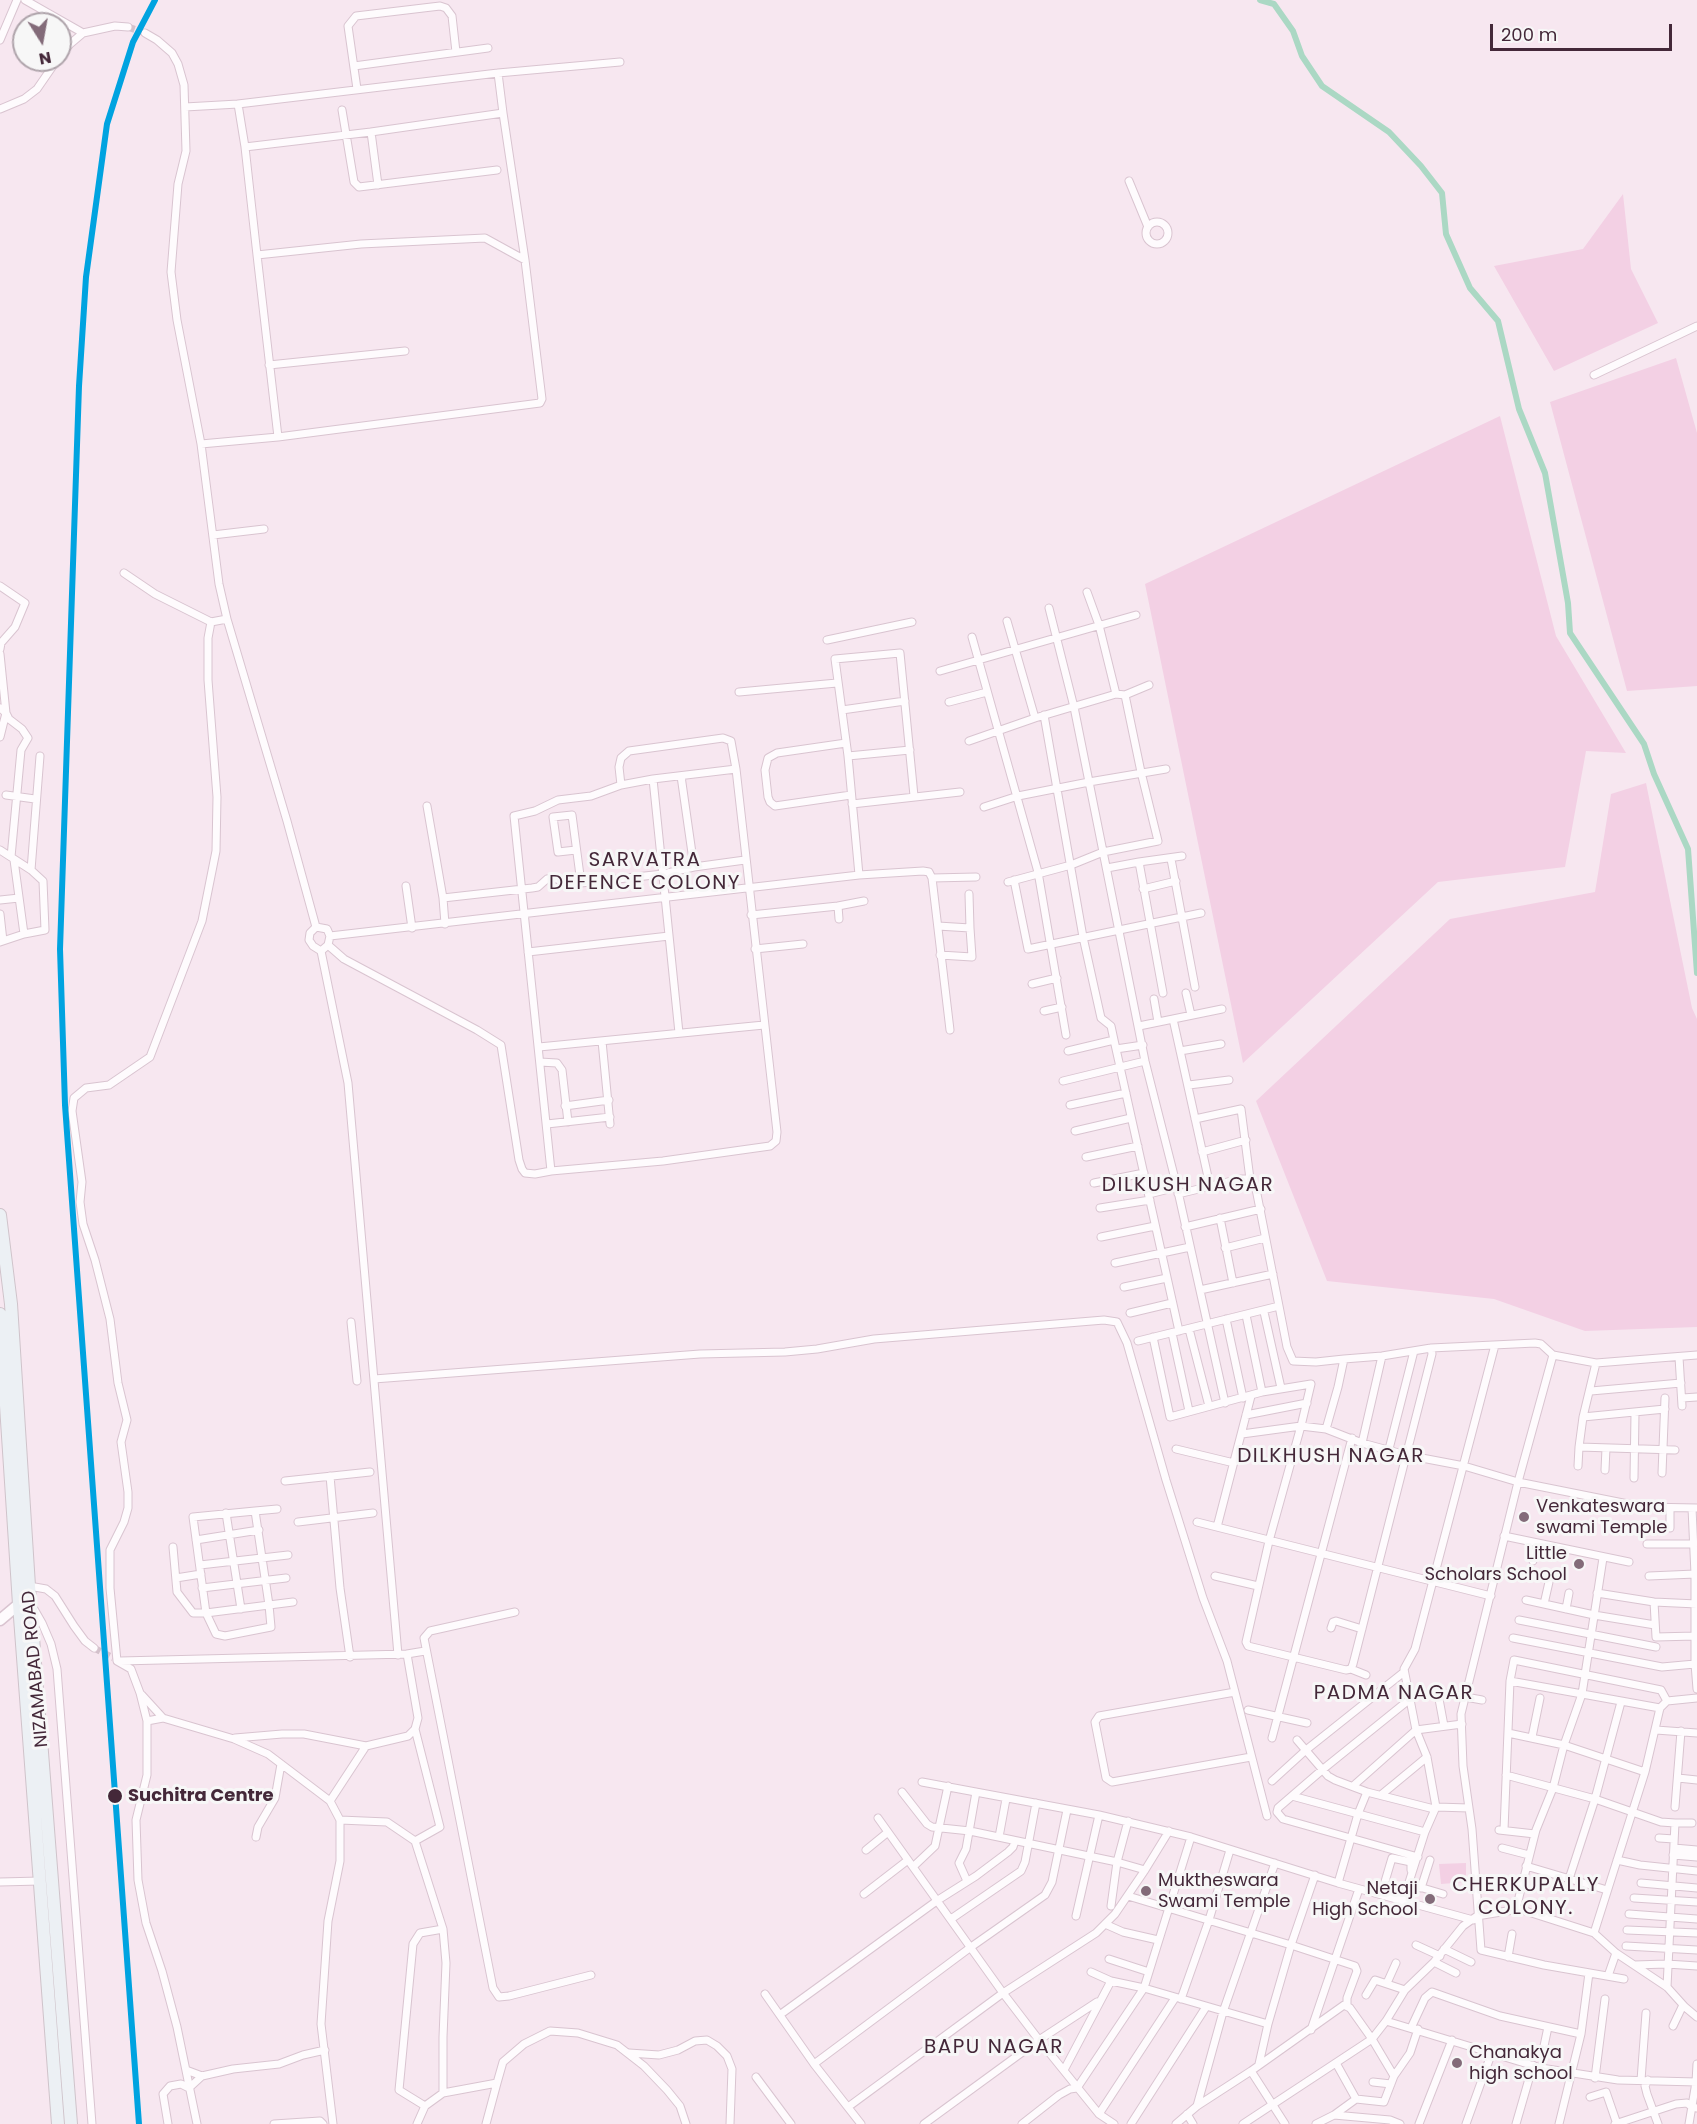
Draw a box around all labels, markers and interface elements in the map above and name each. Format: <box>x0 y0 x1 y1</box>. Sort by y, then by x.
north arrow <box>12 12 72 72</box>
scale bar <box>1493 12 1674 50</box>
text: 200 m <box>1501 22 1557 47</box>
text: N <box>37 46 53 71</box>
district label: SARVATRA DEFENCE COLONY <box>549 849 741 896</box>
district label: DILKUSH NAGAR <box>1102 1174 1274 1198</box>
district label: DILKHUSH NAGAR <box>1237 1445 1425 1469</box>
place label: Venkateswara swami Temple <box>1536 1496 1667 1538</box>
marker: Venkateswara swami Temple <box>1517 1510 1531 1524</box>
place label: Little Scholars School <box>1424 1543 1567 1586</box>
marker: Little Scholars School <box>1572 1557 1586 1571</box>
street label: NIZAMABAD ROAD <box>18 1590 54 1748</box>
district label: PADMA NAGAR <box>1314 1682 1474 1706</box>
place label: Suchitra Centre <box>128 1785 274 1807</box>
marker: Suchitra Centre <box>106 1787 124 1805</box>
place label: Muktheswara Swami Temple <box>1158 1870 1290 1912</box>
district label: CHERKUPALLY COLONY. <box>1452 1874 1600 1921</box>
place label: Netaji High School <box>1312 1878 1418 1920</box>
marker: Muktheswara Swami Temple <box>1139 1884 1153 1898</box>
marker: Netaji High School <box>1423 1892 1437 1906</box>
district label: BAPU NAGAR <box>924 2036 1064 2060</box>
place label: Chanakya high school <box>1469 2042 1573 2084</box>
marker: Chanakya high school <box>1450 2056 1464 2070</box>

